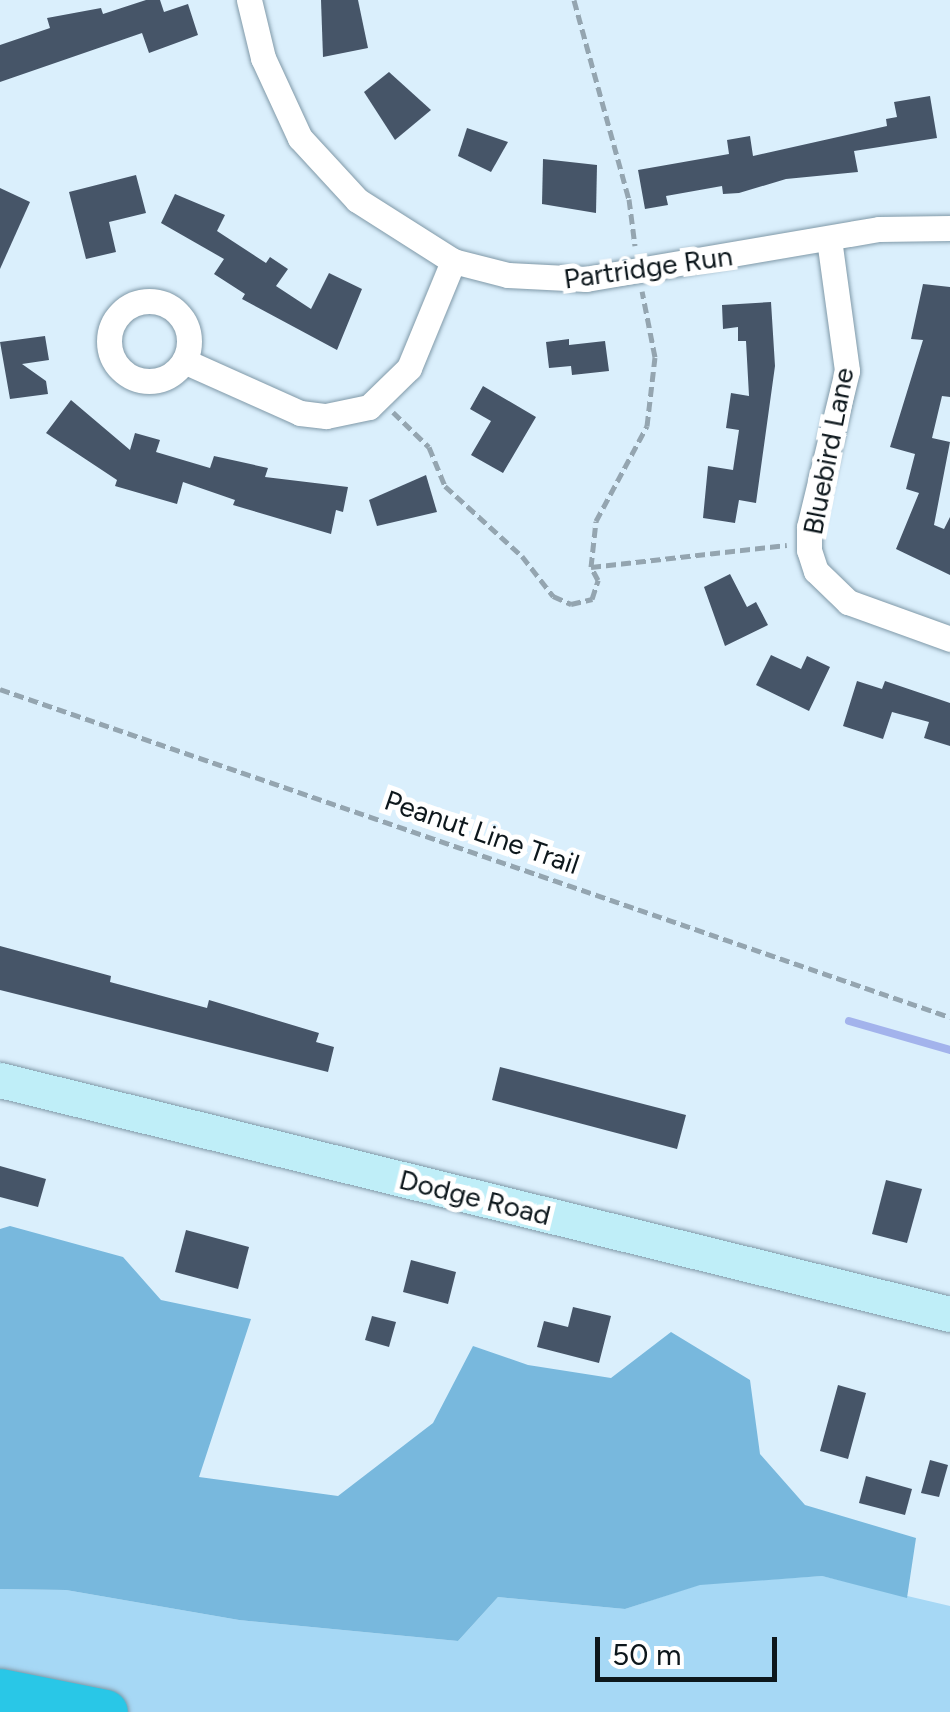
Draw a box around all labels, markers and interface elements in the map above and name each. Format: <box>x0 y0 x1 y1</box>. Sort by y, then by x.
street label: Partridge Run <box>561 239 735 295</box>
street label: Bluebird Lane <box>795 365 861 537</box>
street label: Peanut Line Trail <box>380 783 584 881</box>
street label: Dodge Road <box>396 1162 554 1232</box>
scale bar <box>600 1617 782 1679</box>
text: 50 m <box>612 1636 681 1673</box>

